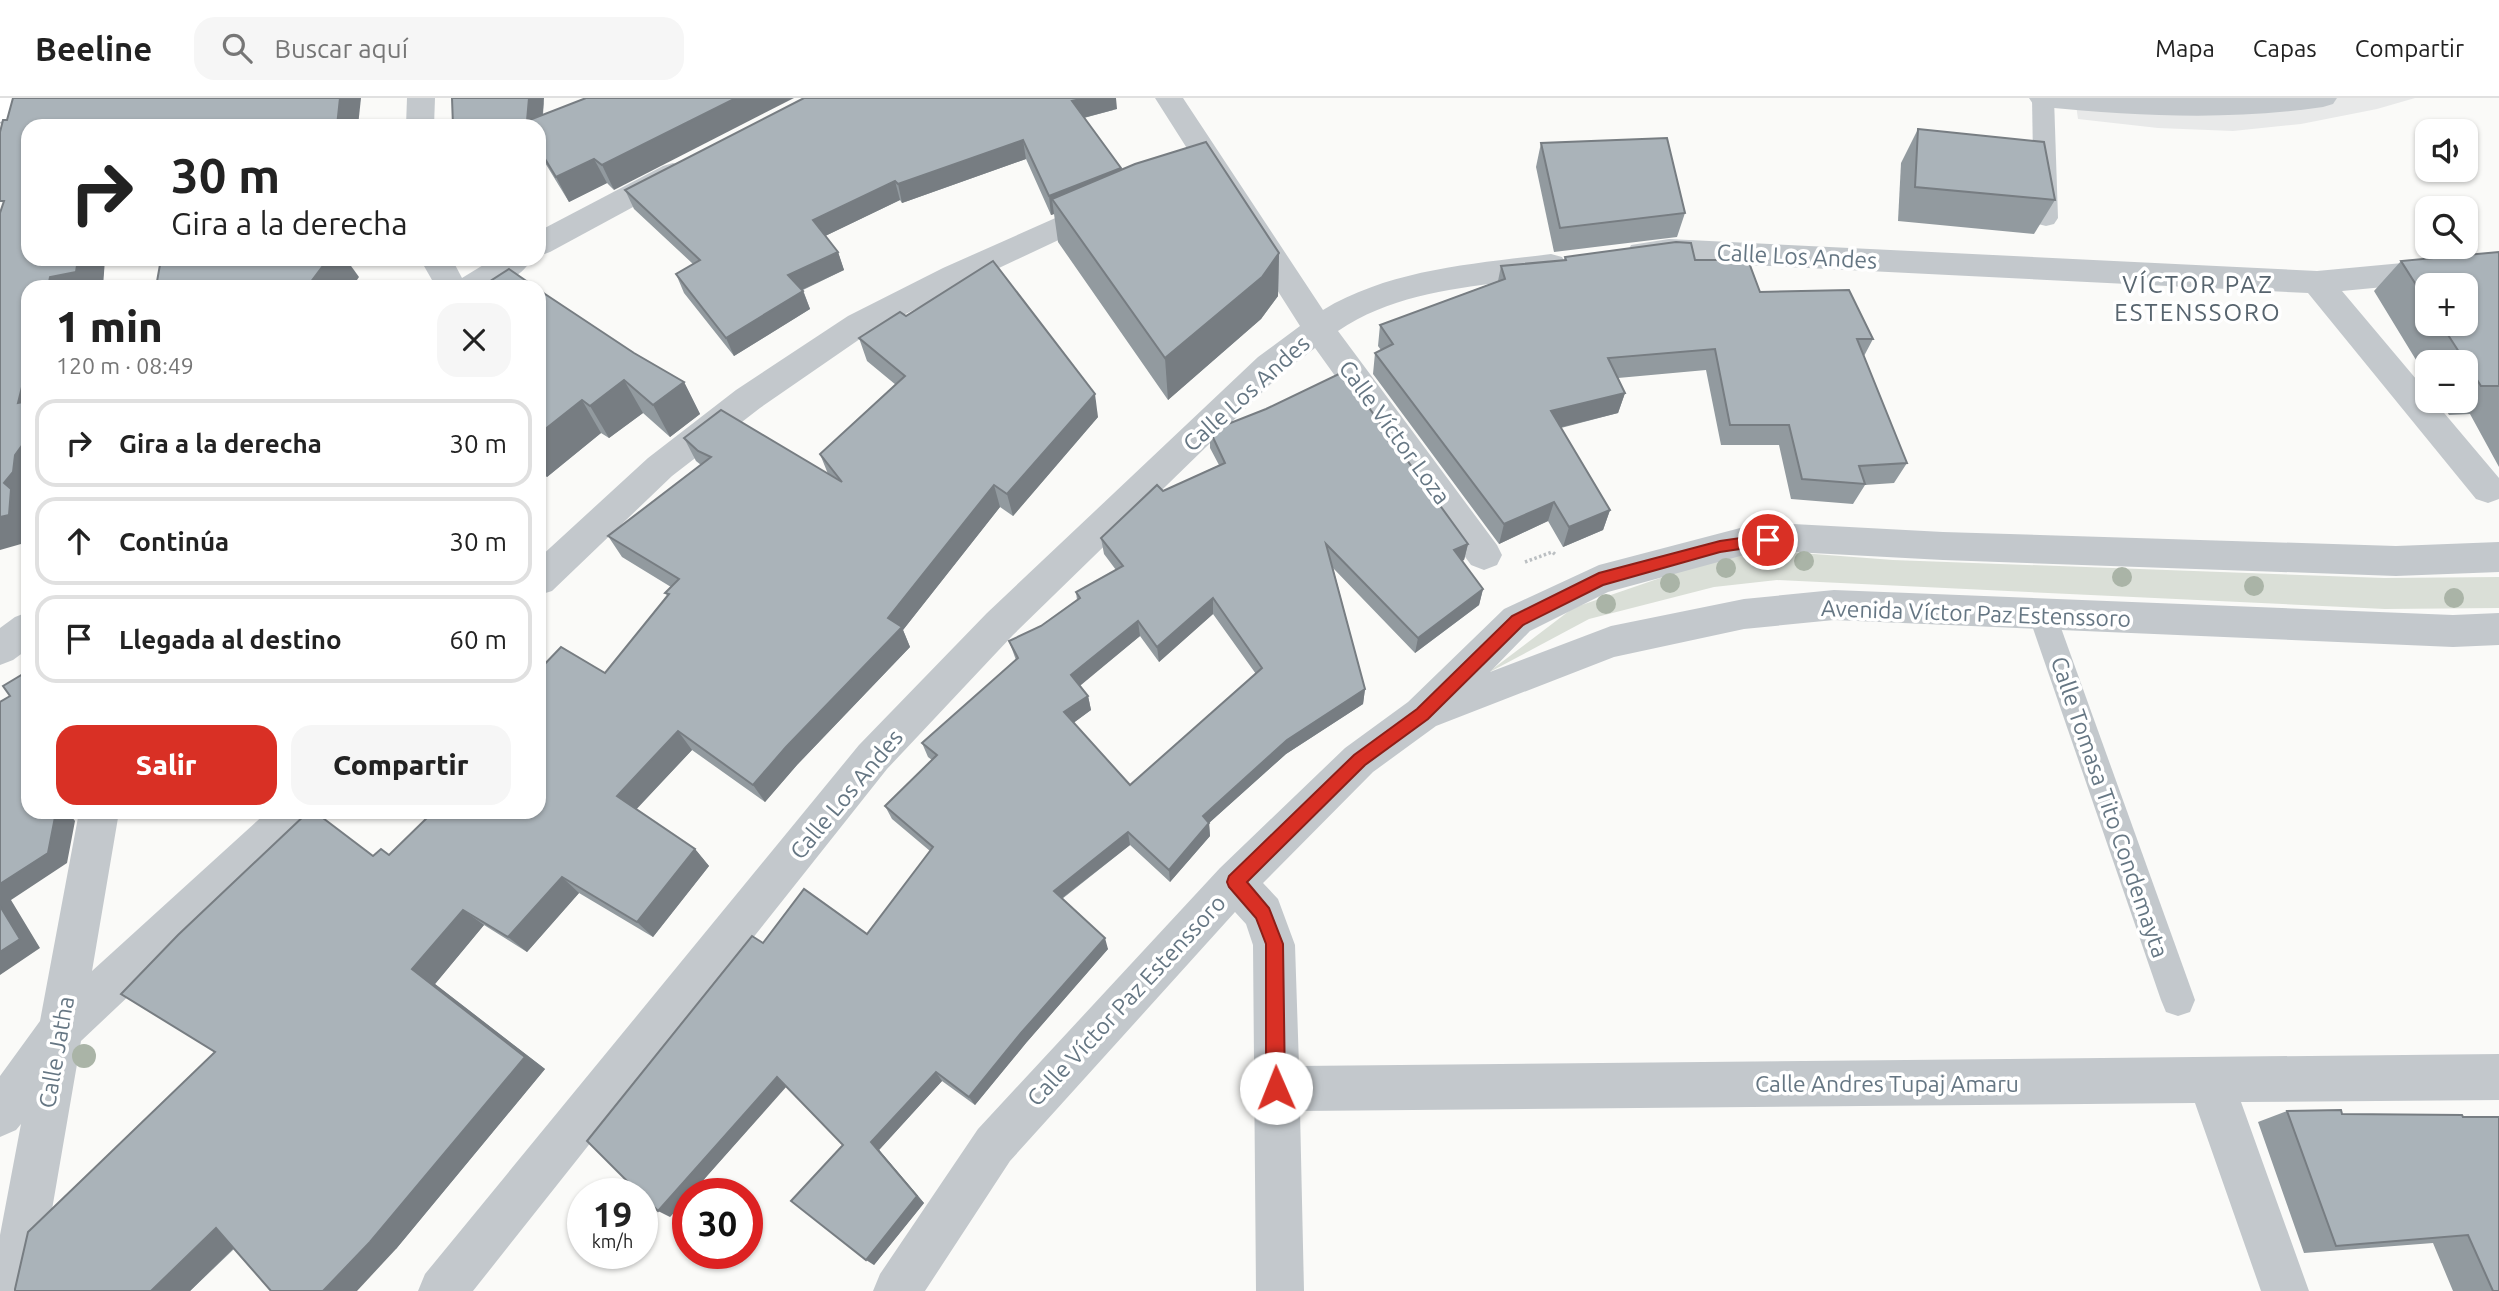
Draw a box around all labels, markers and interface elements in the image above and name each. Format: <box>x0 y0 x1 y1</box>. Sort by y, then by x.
search box <box>194 17 684 80</box>
icon: search <box>218 29 256 67</box>
text: Beeline <box>35 30 152 67</box>
text: Buscar aquí <box>274 34 408 63</box>
text: Mapa <box>2155 35 2215 62</box>
text: Capas <box>2253 35 2317 62</box>
text: Compartir <box>2355 35 2464 62</box>
map controls <box>2415 119 2478 413</box>
button: sound <box>2415 119 2478 182</box>
icon: right <box>56 147 147 238</box>
text: 30 m <box>171 147 280 202</box>
button: search <box>2415 196 2478 259</box>
text: Gira a la derecha <box>171 205 408 241</box>
street label: Calle Los Andes <box>1716 239 1878 273</box>
district label: VÍCTOR PAZ ESTENSSORO <box>2114 270 2282 326</box>
button: + <box>2415 273 2478 336</box>
text: 1 min <box>56 303 163 350</box>
button: close <box>437 303 511 377</box>
street label: Calle Los Andes <box>1178 330 1314 456</box>
button: − <box>2415 350 2478 413</box>
text: 120 m · 08:49 <box>56 353 194 378</box>
street label: Calle Víctor Loza <box>1335 355 1455 509</box>
icon: right <box>60 424 98 462</box>
text: Gira a la derecha <box>119 429 322 458</box>
text: 30 m <box>449 429 507 458</box>
pin <box>1738 510 1798 570</box>
icon: arrive <box>1749 521 1787 559</box>
icon: ahead <box>60 522 98 560</box>
text: Continúa <box>119 527 229 556</box>
text: 30 m <box>449 527 507 556</box>
street label: Avenida Víctor Paz Estenssoro <box>1820 595 2132 631</box>
icon: arrive <box>60 620 98 658</box>
text: Llegada al destino <box>119 625 342 654</box>
text: 60 m <box>449 625 507 654</box>
street label: Calle Tomasa Tito Condemayta <box>2047 653 2173 961</box>
street label: Calle Los Andes <box>785 724 907 864</box>
button: Salir <box>56 725 277 805</box>
button: Compartir <box>291 725 511 805</box>
street label: Calle Víctor Paz Estenssoro <box>1022 890 1230 1110</box>
street label: Calle Jatha <box>34 994 78 1110</box>
position arrow <box>1239 1051 1313 1125</box>
street label: Calle Andres Tupaj Amaru <box>1755 1071 2019 1096</box>
speed limit sign: 30 <box>672 1178 763 1269</box>
text: 19 <box>593 1194 632 1234</box>
text: km/h <box>592 1231 633 1251</box>

